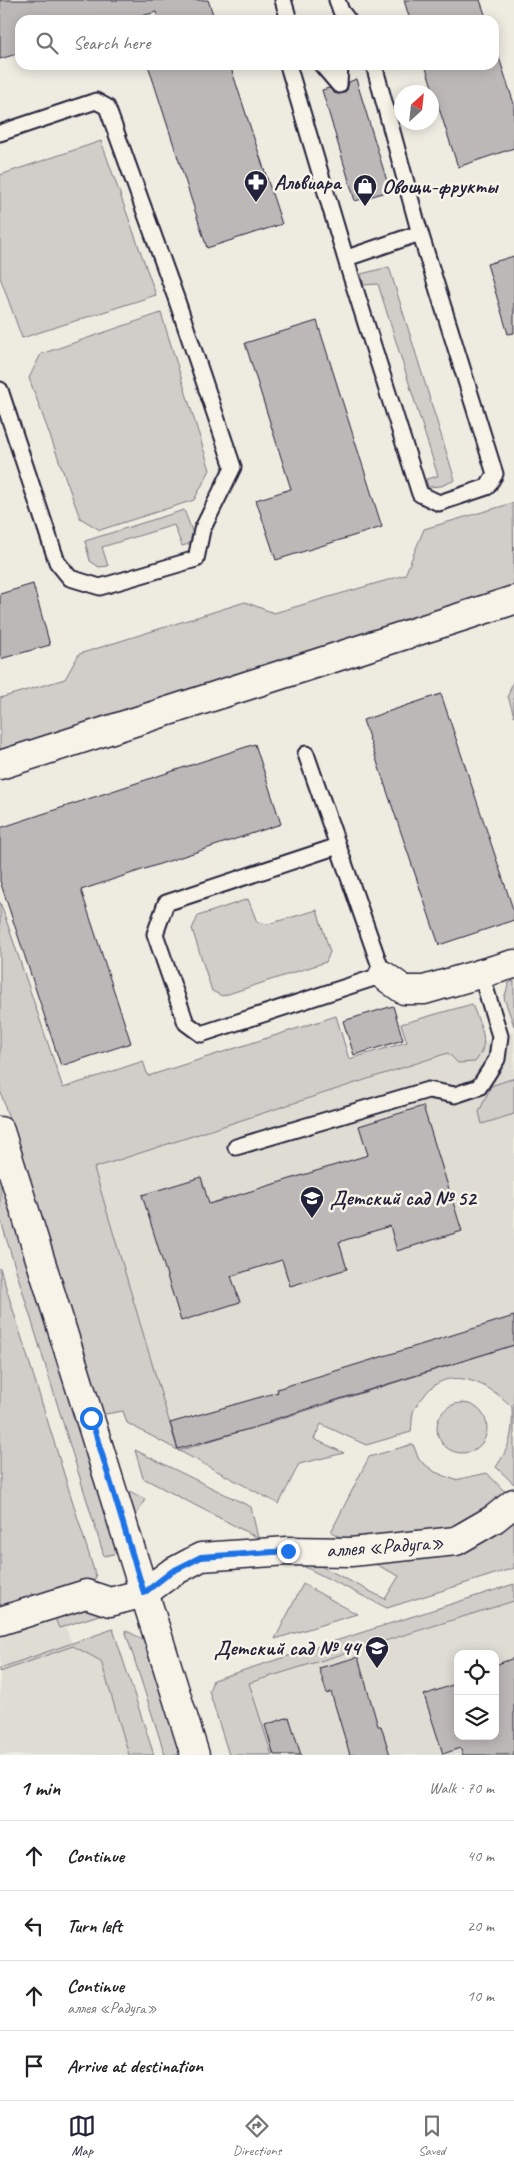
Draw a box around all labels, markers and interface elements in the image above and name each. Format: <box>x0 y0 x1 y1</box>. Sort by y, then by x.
search box <box>15 15 499 70</box>
icon: search <box>33 29 61 57</box>
text: Search here <box>73 31 150 55</box>
north arrow <box>394 85 439 130</box>
pharmacy icon: Альвиара <box>243 169 269 203</box>
place label: Альвиара <box>274 169 343 195</box>
shop icon: Овощи-фрукты <box>352 173 378 207</box>
place label: Овощи-фрукты <box>382 173 500 199</box>
school or university icon: Детский сад № 52 <box>299 1185 325 1219</box>
place label: Детский сад № 52 <box>330 1185 478 1211</box>
route start <box>80 1407 103 1430</box>
street label: аллея «Радуга» <box>325 1529 445 1563</box>
route end <box>277 1540 300 1563</box>
place label: Детский сад № 44 <box>214 1635 363 1661</box>
school or university icon: Детский сад № 44 <box>364 1635 390 1669</box>
map controls <box>454 1650 499 1740</box>
button: locate <box>454 1650 499 1695</box>
button: layers <box>454 1695 499 1740</box>
text: 1 min <box>20 1775 60 1801</box>
text: Walk · 70 m <box>429 1778 494 1798</box>
icon: ahead <box>20 1842 48 1870</box>
text: Continue <box>67 1844 124 1868</box>
text: 40 m <box>467 1846 494 1866</box>
icon: left <box>20 1912 48 1940</box>
text: Turn left <box>67 1914 122 1938</box>
text: 20 m <box>467 1916 494 1936</box>
text: Continue <box>67 1974 124 1998</box>
icon: ahead <box>20 1982 48 2010</box>
text: 10 m <box>467 1986 494 2006</box>
text: аллея «Радуга» <box>67 1998 157 2018</box>
icon: arrive <box>20 2052 48 2080</box>
text: Arrive at destination <box>67 2054 203 2078</box>
tab: Map <box>68 2112 96 2159</box>
tab: Directions <box>233 2112 281 2159</box>
tab: Saved <box>418 2112 446 2159</box>

